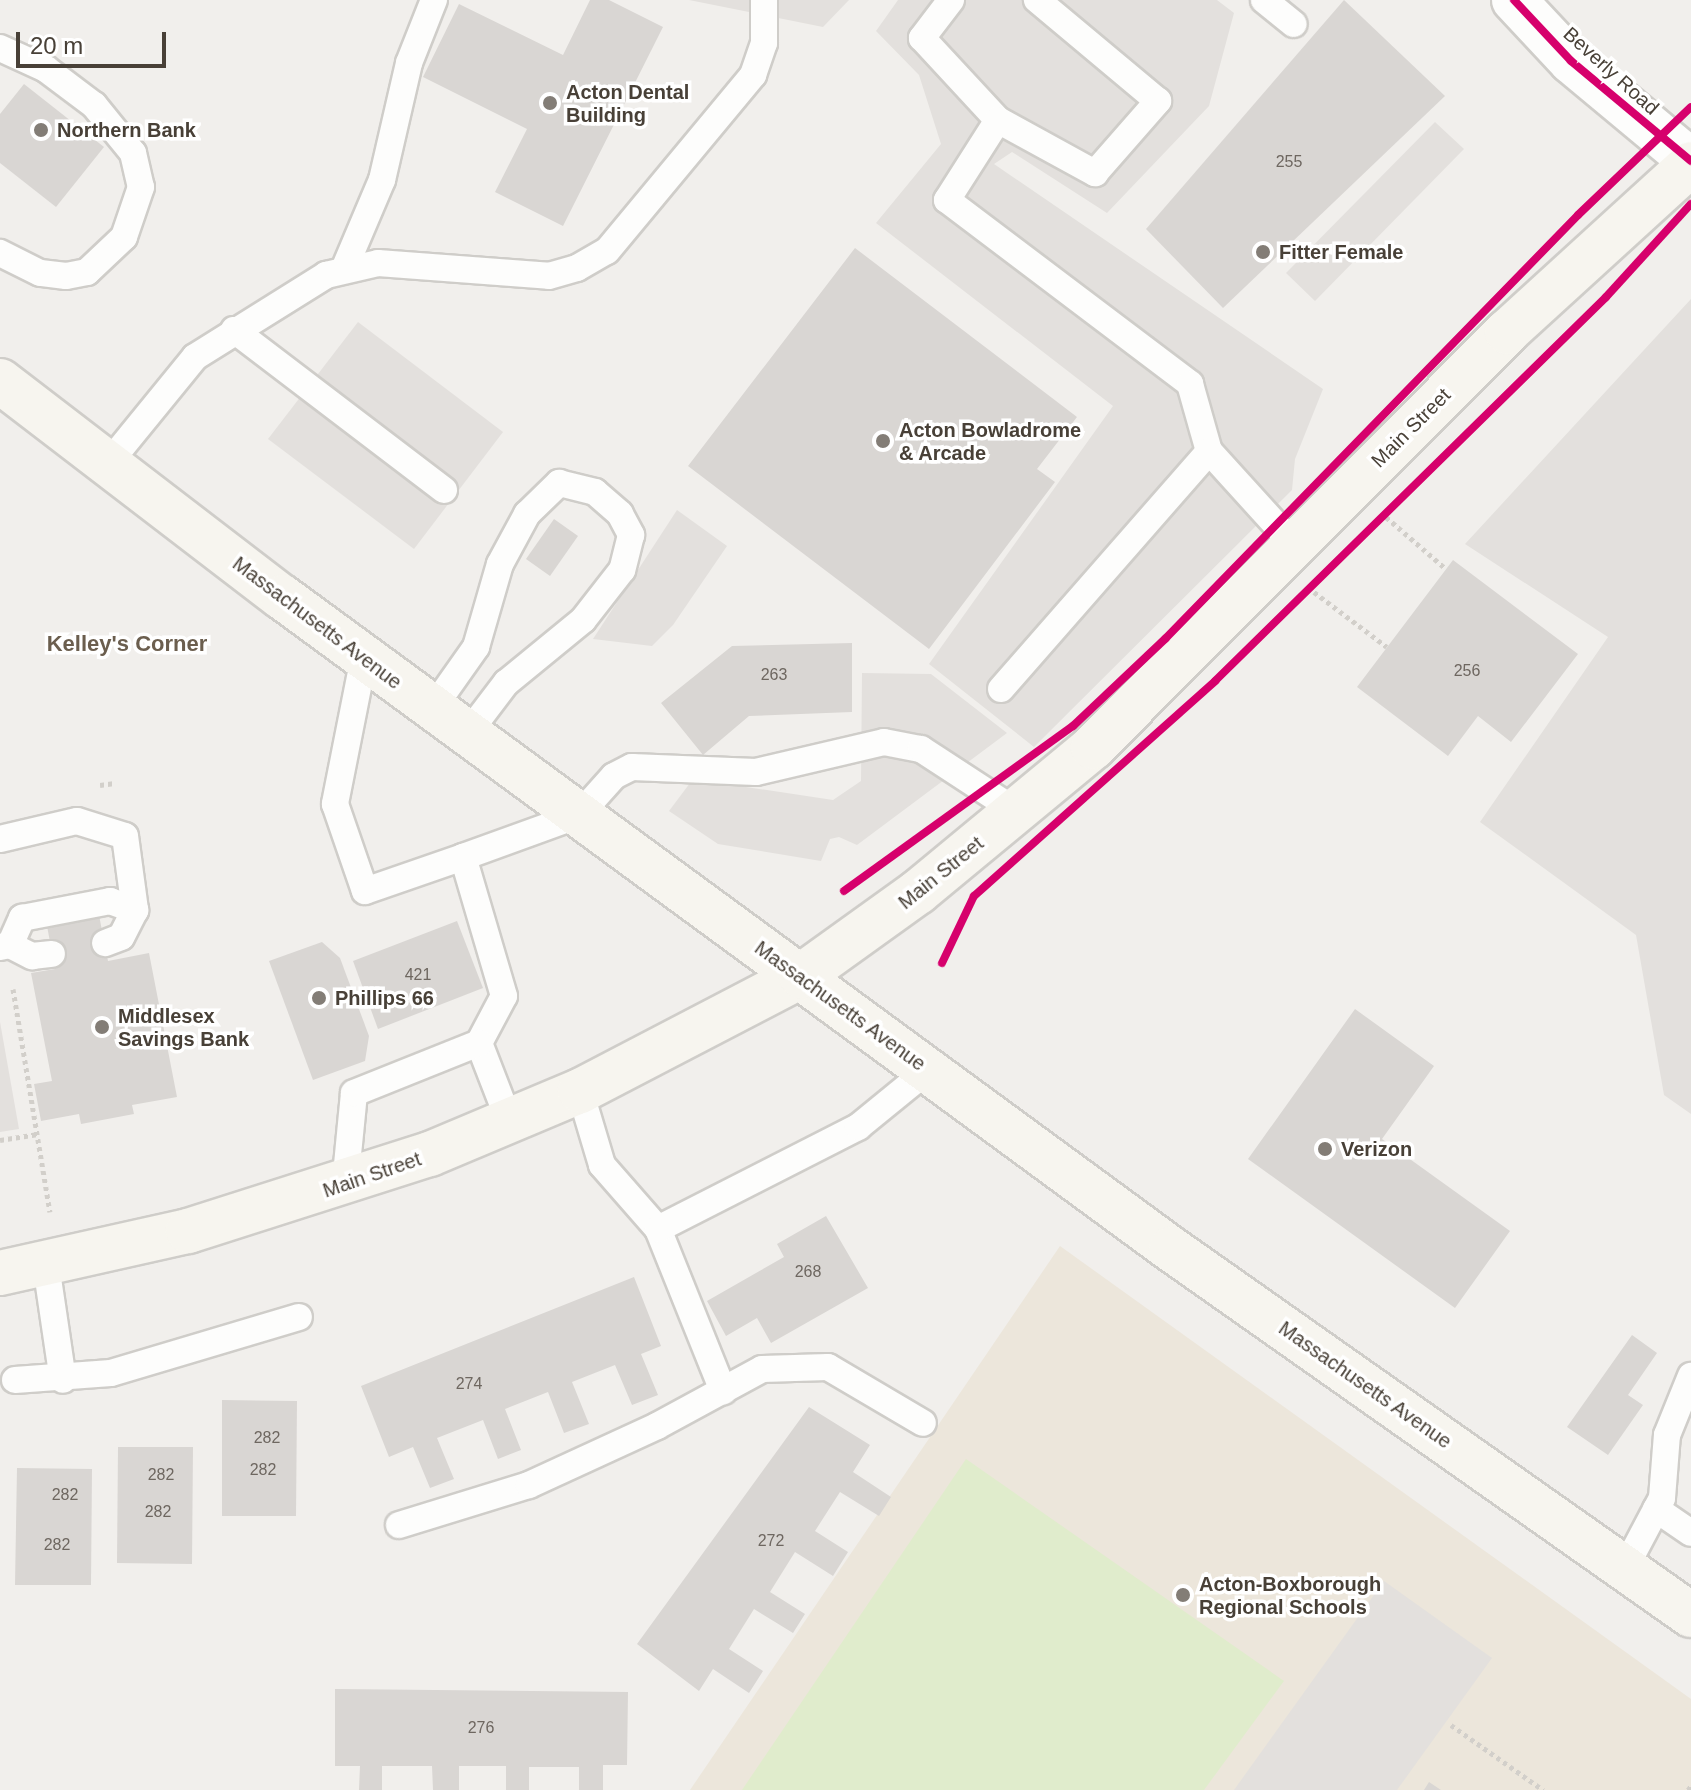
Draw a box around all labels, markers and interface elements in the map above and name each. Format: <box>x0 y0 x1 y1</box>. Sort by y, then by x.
scale bar <box>20 16 170 66</box>
street label: Beverly Road <box>1558 22 1664 120</box>
text: 20 m <box>30 32 83 59</box>
place label: Acton Dental Building <box>566 80 689 127</box>
marker: Acton Dental Building <box>541 94 559 112</box>
place label: Northern Bank <box>57 118 196 142</box>
marker: Northern Bank <box>32 121 50 139</box>
house number: 255 <box>1276 152 1302 172</box>
place label: Fitter Female <box>1279 240 1403 264</box>
marker: Fitter Female <box>1254 243 1272 261</box>
street label: Main Street <box>1366 383 1456 473</box>
place label: Acton Bowladrome & Arcade <box>899 418 1081 465</box>
marker: Acton Bowladrome & Arcade <box>874 432 892 450</box>
street label: Massachusetts Avenue <box>227 551 407 695</box>
district label: Kelley's Corner <box>47 631 207 657</box>
house number: 256 <box>1454 661 1480 681</box>
house number: 263 <box>761 665 787 685</box>
street label: Main Street <box>894 831 988 915</box>
street label: Massachusetts Avenue <box>749 936 931 1076</box>
house number: 421 <box>405 965 431 985</box>
place label: Phillips 66 <box>335 986 434 1010</box>
marker: Phillips 66 <box>310 989 328 1007</box>
place label: Middlesex Savings Bank <box>118 1004 249 1051</box>
marker: Middlesex Savings Bank <box>93 1018 111 1036</box>
place label: Verizon <box>1341 1137 1412 1161</box>
marker: Verizon <box>1316 1140 1334 1158</box>
street label: Main Street <box>320 1147 424 1203</box>
house number: 268 <box>795 1262 821 1282</box>
street label: Massachusetts Avenue <box>1274 1316 1456 1454</box>
house number: 274 <box>456 1374 482 1394</box>
house number: 282 <box>254 1428 280 1448</box>
house number: 282 <box>250 1460 276 1480</box>
house number: 282 <box>148 1465 174 1485</box>
house number: 282 <box>52 1485 78 1505</box>
house number: 282 <box>145 1502 171 1522</box>
house number: 272 <box>758 1531 784 1551</box>
house number: 282 <box>44 1535 70 1555</box>
place label: Acton-Boxborough Regional Schools <box>1199 1572 1381 1619</box>
marker: Acton-Boxborough Regional Schools <box>1174 1586 1192 1604</box>
house number: 276 <box>468 1718 494 1738</box>

